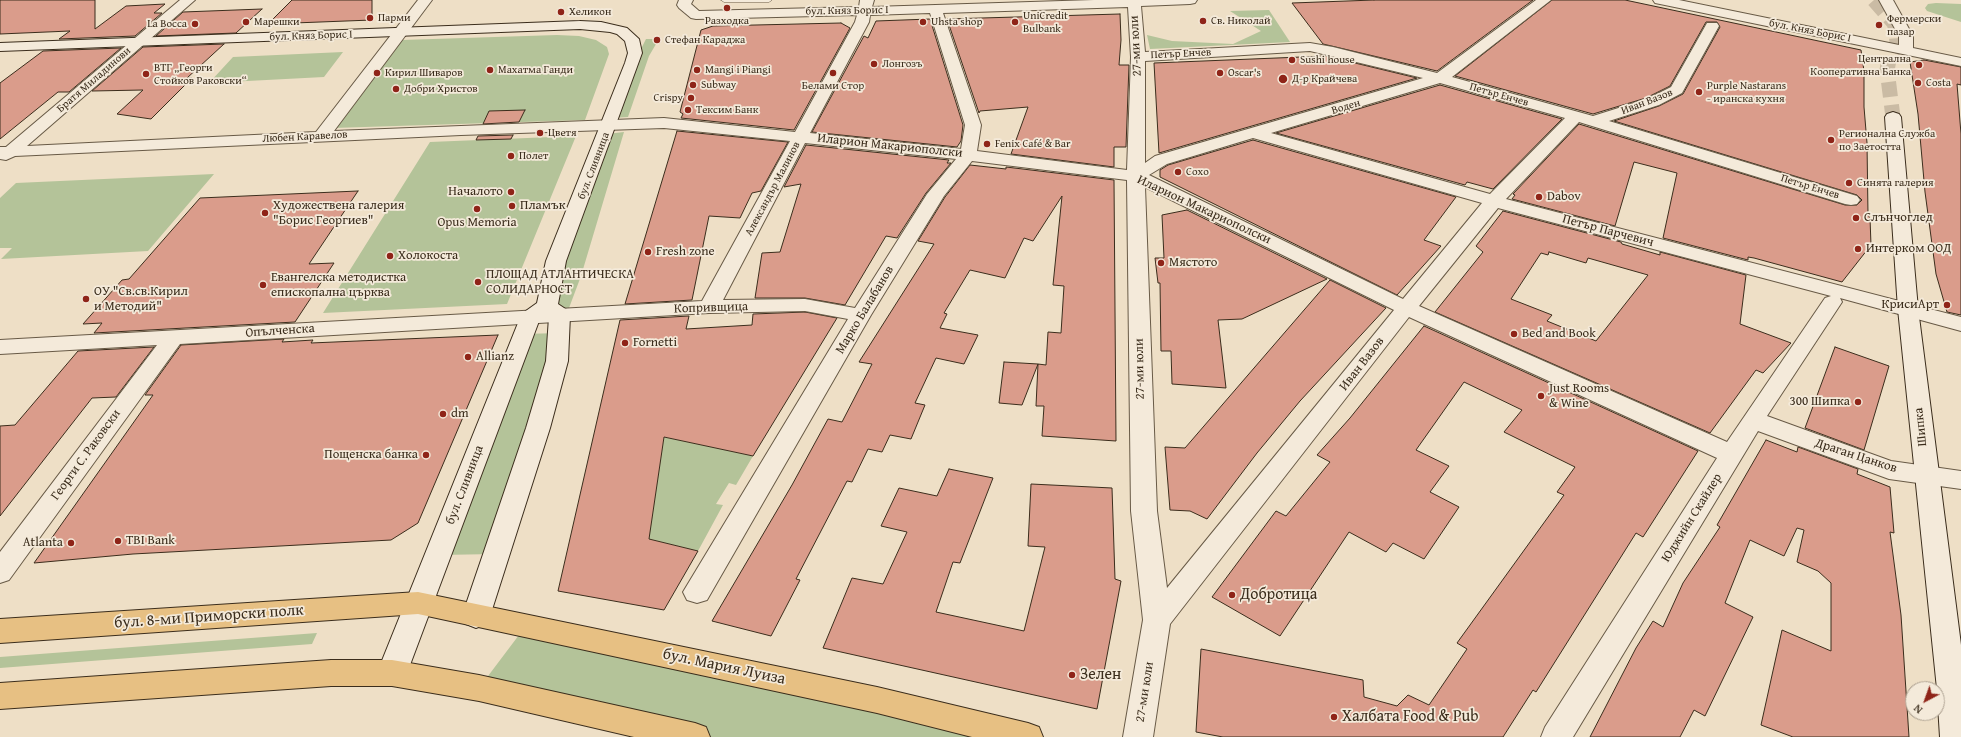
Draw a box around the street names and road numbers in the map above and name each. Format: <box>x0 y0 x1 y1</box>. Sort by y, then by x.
street label: бул. Княз Борис I <box>805 4 889 18</box>
street label: 27-ми юли <box>1127 15 1145 77</box>
street label: бул. Княз Борис I <box>1768 17 1852 45</box>
street label: бул. Княз Борис I <box>269 28 353 44</box>
street label: Братя Миладинови <box>54 44 134 116</box>
street label: Петър Енчев <box>1150 46 1212 62</box>
street label: Петър Енчев <box>1468 80 1530 110</box>
street label: Иван Вазов <box>1619 86 1675 118</box>
street label: Воден <box>1330 96 1362 118</box>
street label: Любен Каравелов <box>262 128 348 146</box>
street label: бул. Сливница <box>575 131 613 201</box>
street label: Иларион Макариополски <box>817 131 963 161</box>
street label: Александър Малинов <box>743 140 803 238</box>
street label: Иларион Макариополски <box>1135 172 1273 248</box>
street label: Петър Енчев <box>1779 172 1841 202</box>
street label: Петър Парчевич <box>1561 211 1655 251</box>
street label: Марко Балабанов <box>833 263 897 357</box>
street label: Копривщица <box>674 299 748 317</box>
street label: Опълченска <box>245 321 315 341</box>
street label: Иван Вазов <box>1336 334 1388 394</box>
street label: 27-ми юли <box>1132 338 1148 400</box>
street label: Георги С. Раковски <box>48 407 124 503</box>
street label: Шипка <box>1911 407 1931 447</box>
street label: Драган Цанков <box>1813 435 1899 477</box>
street label: бул. Сливница <box>443 443 487 527</box>
street label: Юджийн Скайлер <box>1658 471 1726 565</box>
street label: бул. 8-ми Приморски полк <box>114 601 304 633</box>
street label: бул. Мария Луиза <box>661 645 787 689</box>
street label: 27-ми юли <box>1133 661 1157 723</box>

